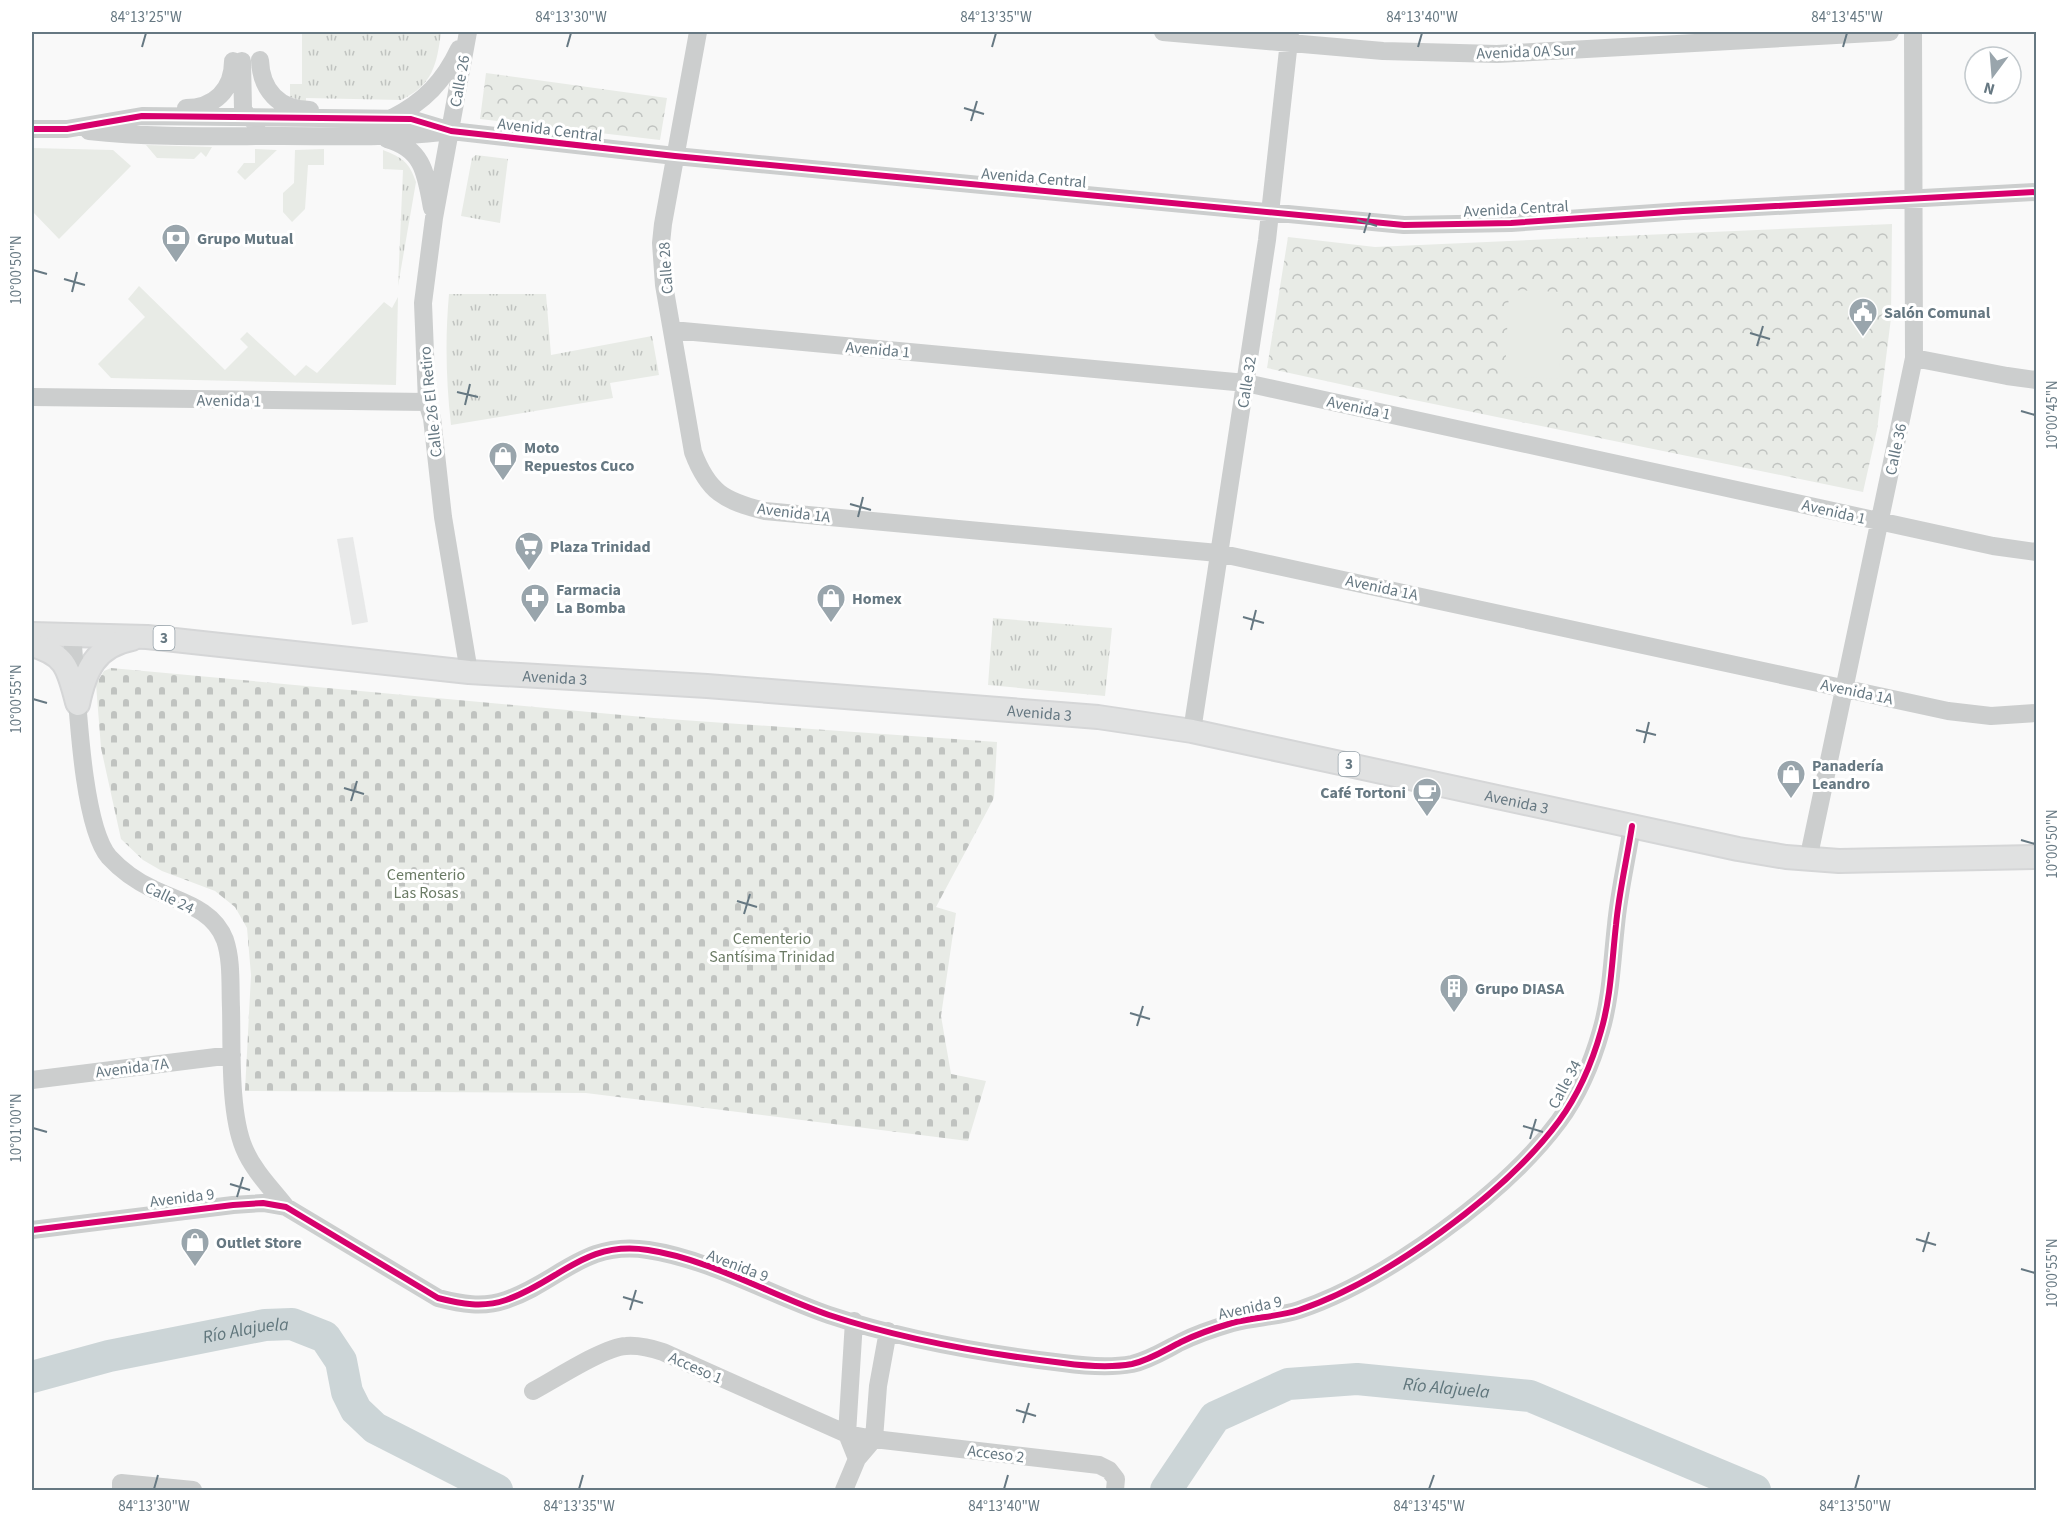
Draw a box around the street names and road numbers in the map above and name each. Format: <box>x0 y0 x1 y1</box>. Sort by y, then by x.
street label: Avenida 0A Sur <box>1476 39 1577 65</box>
street label: Calle 26 <box>445 53 475 109</box>
street label: Avenida Central <box>496 113 603 147</box>
street label: Avenida Central <box>980 162 1087 194</box>
street label: Avenida Central <box>1463 195 1569 223</box>
street label: Calle 28 <box>653 241 679 295</box>
street label: Avenida 1 <box>845 336 911 364</box>
street label: Calle 26 El Retiro <box>414 345 448 458</box>
street label: Calle 32 <box>1232 355 1262 410</box>
street label: Avenida 1 <box>196 389 262 413</box>
street label: Avenida 1 <box>1325 390 1393 425</box>
street label: Calle 36 <box>1880 421 1912 477</box>
street label: Avenida 1 <box>1800 494 1868 530</box>
street label: Avenida 1A <box>756 498 832 528</box>
street label: Avenida 1A <box>1344 570 1420 606</box>
road number: 3 <box>154 626 174 650</box>
street label: Avenida 3 <box>522 665 588 691</box>
street label: Avenida 1A <box>1819 674 1895 710</box>
street label: Avenida 3 <box>1006 700 1073 727</box>
road number: 3 <box>1338 752 1360 776</box>
street label: Avenida 3 <box>1483 785 1551 820</box>
street label: Calle 24 <box>141 877 198 919</box>
street label: Avenida 7A <box>94 1053 170 1083</box>
street label: Calle 34 <box>1543 1056 1587 1113</box>
street label: Avenida 9 <box>149 1183 216 1213</box>
street label: Avenida 9 <box>703 1244 772 1288</box>
street label: Avenida 9 <box>1216 1290 1284 1325</box>
street label: Acceso 1 <box>665 1346 726 1390</box>
street label: Acceso 2 <box>966 1440 1026 1468</box>

